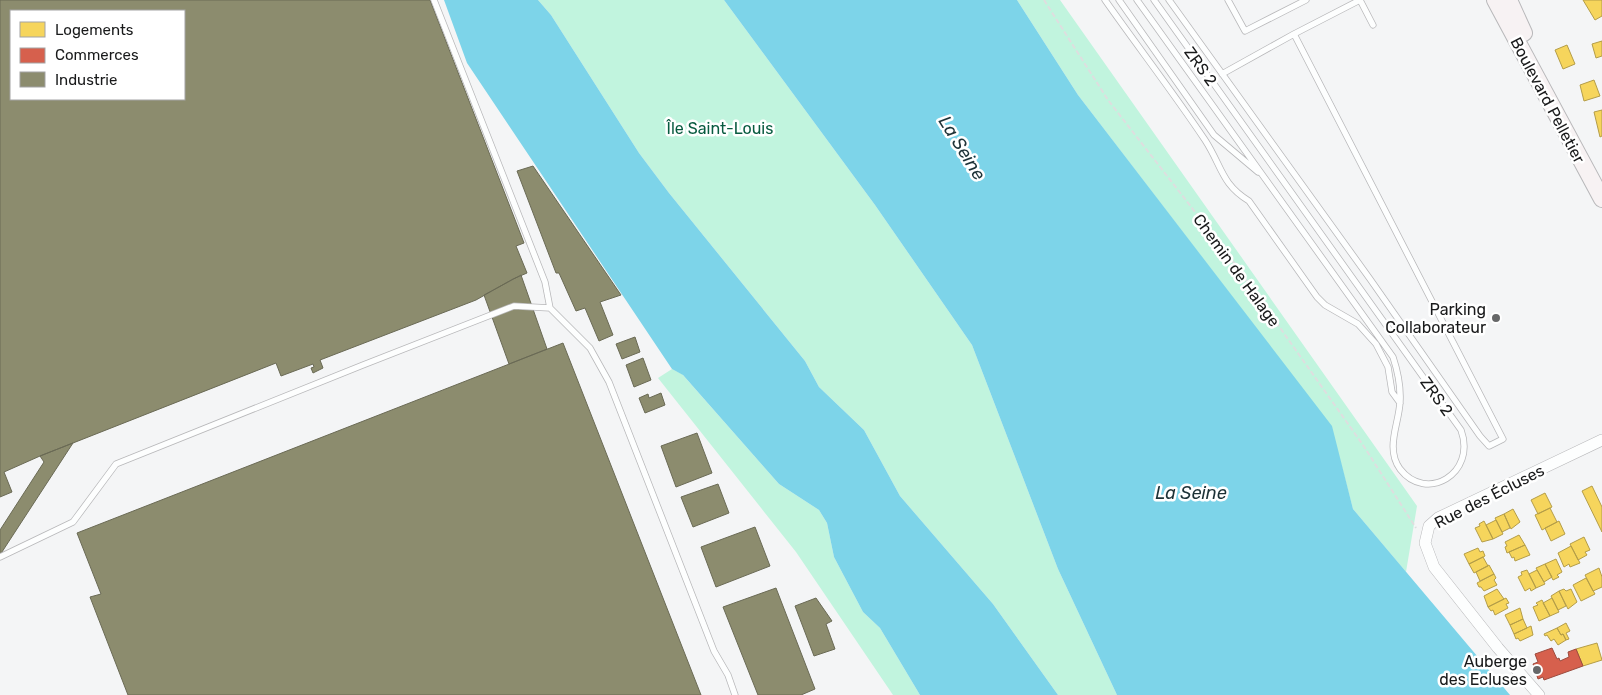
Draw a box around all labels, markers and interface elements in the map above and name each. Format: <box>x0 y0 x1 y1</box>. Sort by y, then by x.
legend <box>10 10 185 100</box>
text: Logements <box>55 21 134 39</box>
street label: Boulevard Pelletier <box>1506 34 1589 166</box>
street label: ZRS 2 <box>1180 43 1221 89</box>
text: Commerces <box>55 46 139 64</box>
text: Industrie <box>55 71 117 89</box>
water label: La Seine <box>934 112 990 184</box>
park label: Île Saint-Louis <box>666 119 773 138</box>
street label: Chemin de Halage <box>1189 210 1284 330</box>
place label: Parking Collaborateur <box>1385 300 1486 337</box>
marker: Parking Collaborateur <box>1490 312 1502 324</box>
street label: ZRS 2 <box>1416 373 1457 419</box>
street label: Rue des Écluses <box>1431 461 1547 532</box>
water label: La Seine <box>1155 482 1227 504</box>
place label: Auberge des Ecluses <box>1439 652 1527 689</box>
marker: Auberge des Ecluses <box>1531 664 1543 676</box>

